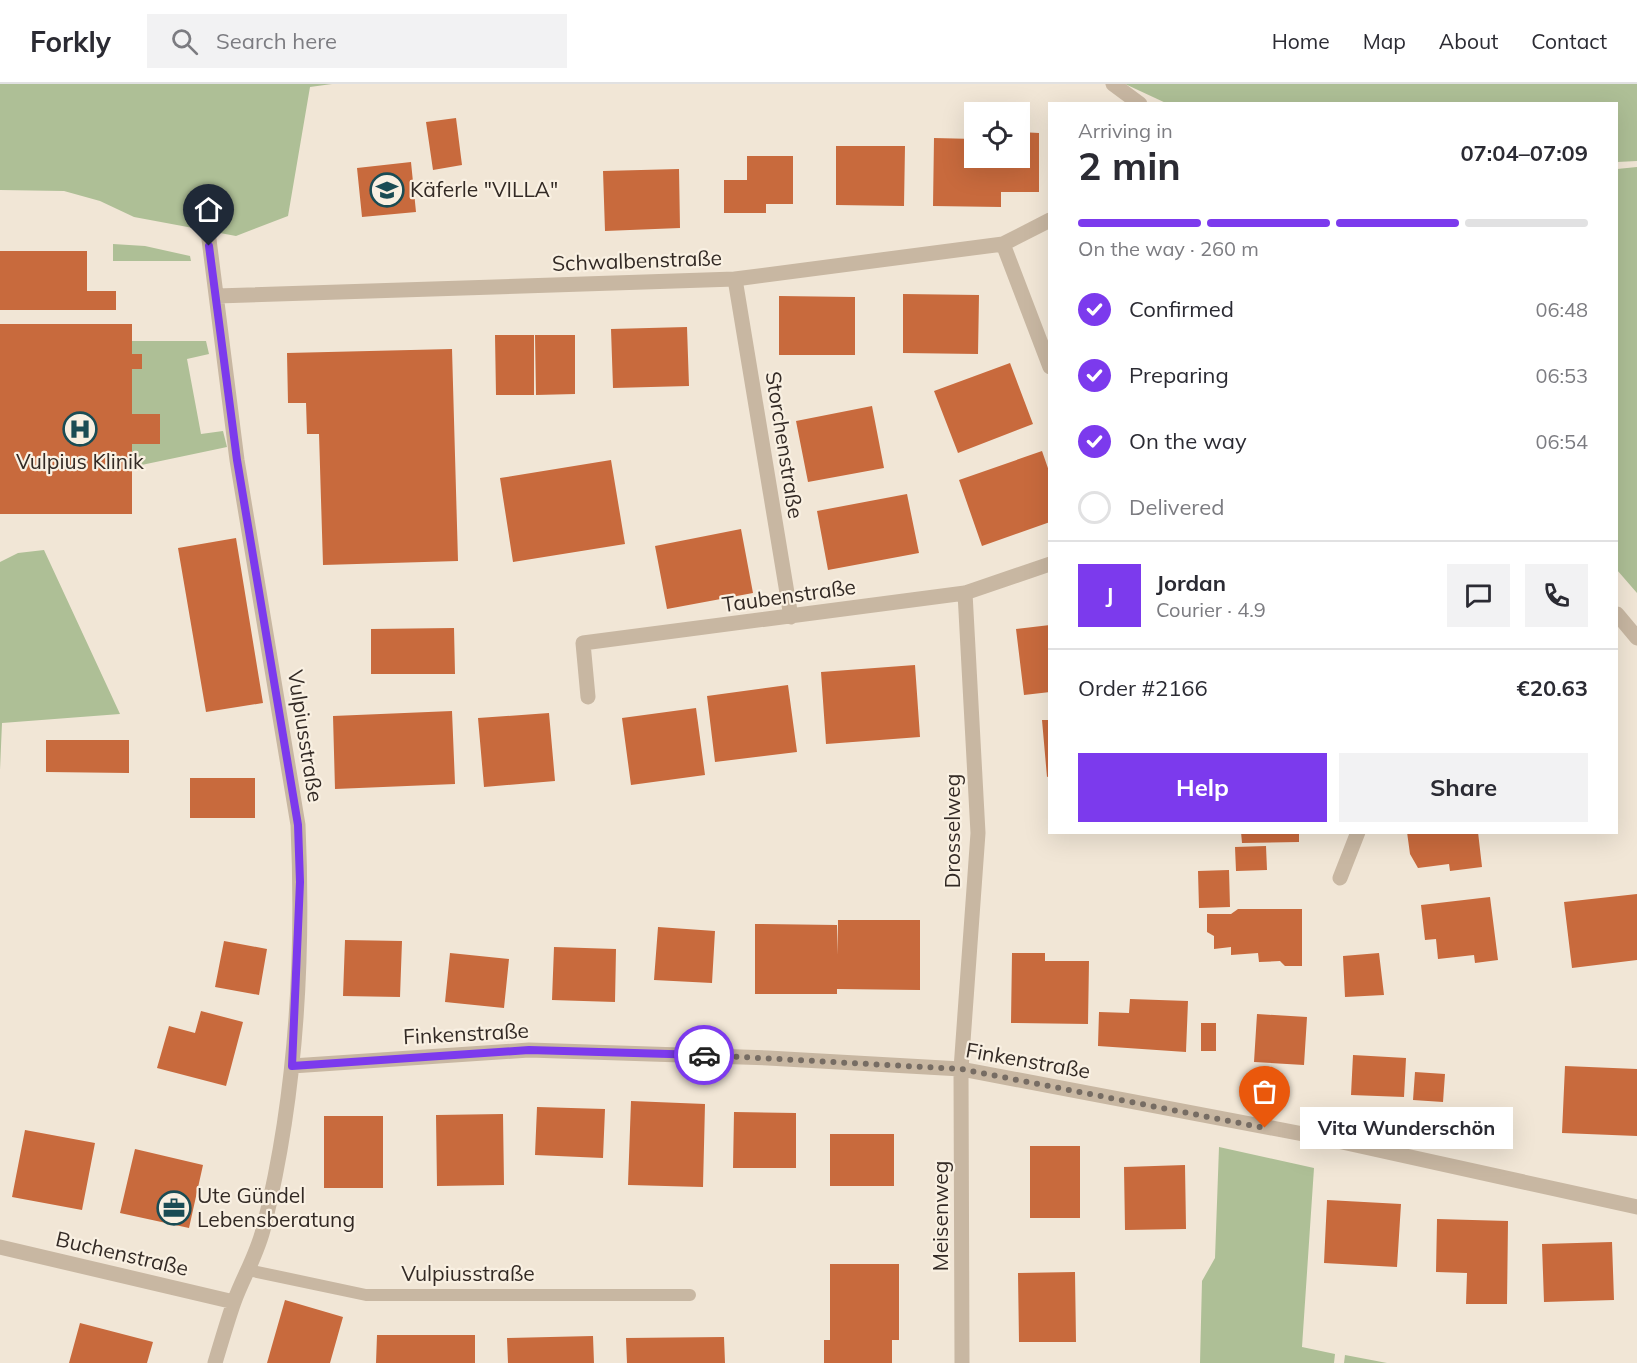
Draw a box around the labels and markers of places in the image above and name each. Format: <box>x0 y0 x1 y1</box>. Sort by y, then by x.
school or university icon: Käferle "VILLA" <box>369 172 405 208</box>
place label: Käferle "VILLA" <box>410 176 558 202</box>
pin <box>183 184 234 246</box>
hospital icon: Vulpius Klinik <box>62 411 98 447</box>
place label: Vulpius Klinik <box>16 448 144 474</box>
pin <box>1239 1066 1290 1128</box>
callout: Vita Wunderschön <box>1301 1107 1514 1149</box>
place label: Ute Gündel Lebensberatung <box>197 1182 355 1232</box>
office icon: Ute Gündel Lebensberatung <box>156 1190 192 1226</box>

